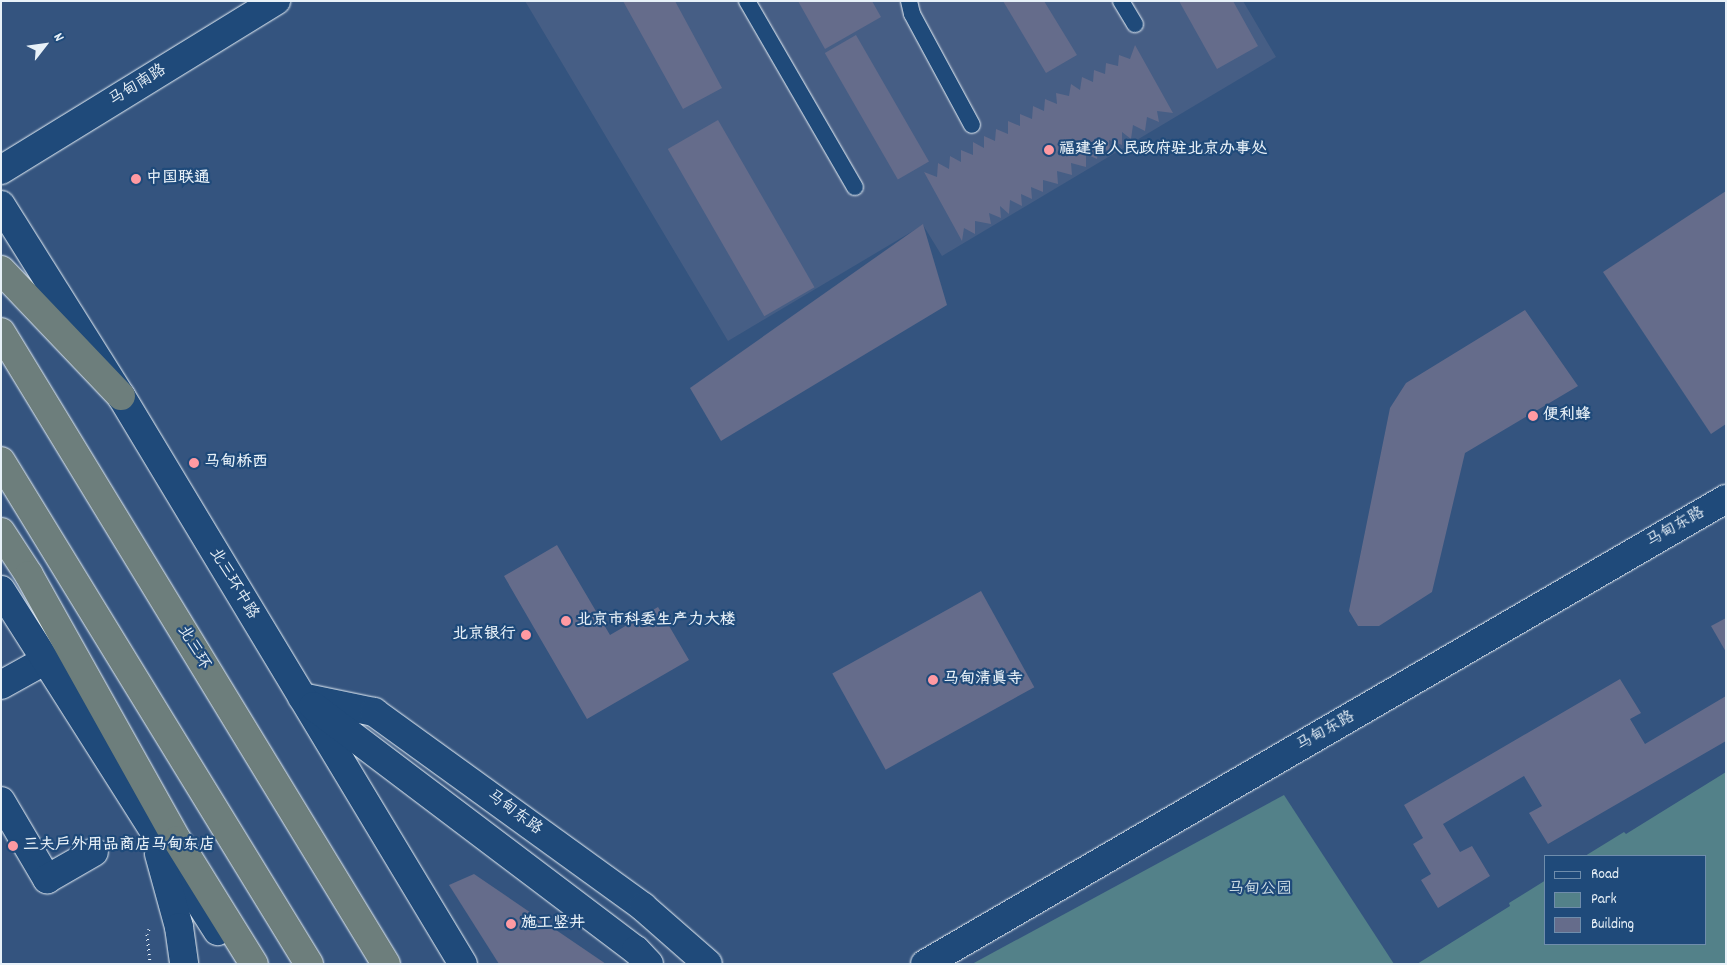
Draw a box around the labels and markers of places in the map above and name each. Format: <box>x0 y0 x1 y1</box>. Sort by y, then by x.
place label: 福建省人民政府驻北京办事处 <box>1059 140 1267 160</box>
marker: 福建省人民政府驻北京办事处 <box>1043 144 1055 156</box>
place label: 中国联通 <box>146 169 210 189</box>
marker: 中国联通 <box>130 173 142 185</box>
place label: 便利蜂 <box>1543 406 1591 426</box>
marker: 便利蜂 <box>1527 410 1539 422</box>
place label: 马甸桥西 <box>204 453 268 473</box>
marker: 马甸桥西 <box>188 457 200 469</box>
place label: 北京市科委生产力大楼 <box>576 611 736 631</box>
marker: 北京市科委生产力大楼 <box>560 615 572 627</box>
place label: 北京银行 <box>452 625 516 645</box>
marker: 北京银行 <box>520 629 532 641</box>
place label: 马甸清真寺 <box>943 670 1023 690</box>
marker: 马甸清真寺 <box>927 674 939 686</box>
place label: 三夫户外用品商店马甸东店 <box>23 836 215 856</box>
marker: 三夫户外用品商店马甸东店 <box>7 840 19 852</box>
place label: 施工竖井 <box>521 914 585 934</box>
marker: 施工竖井 <box>505 918 517 930</box>

